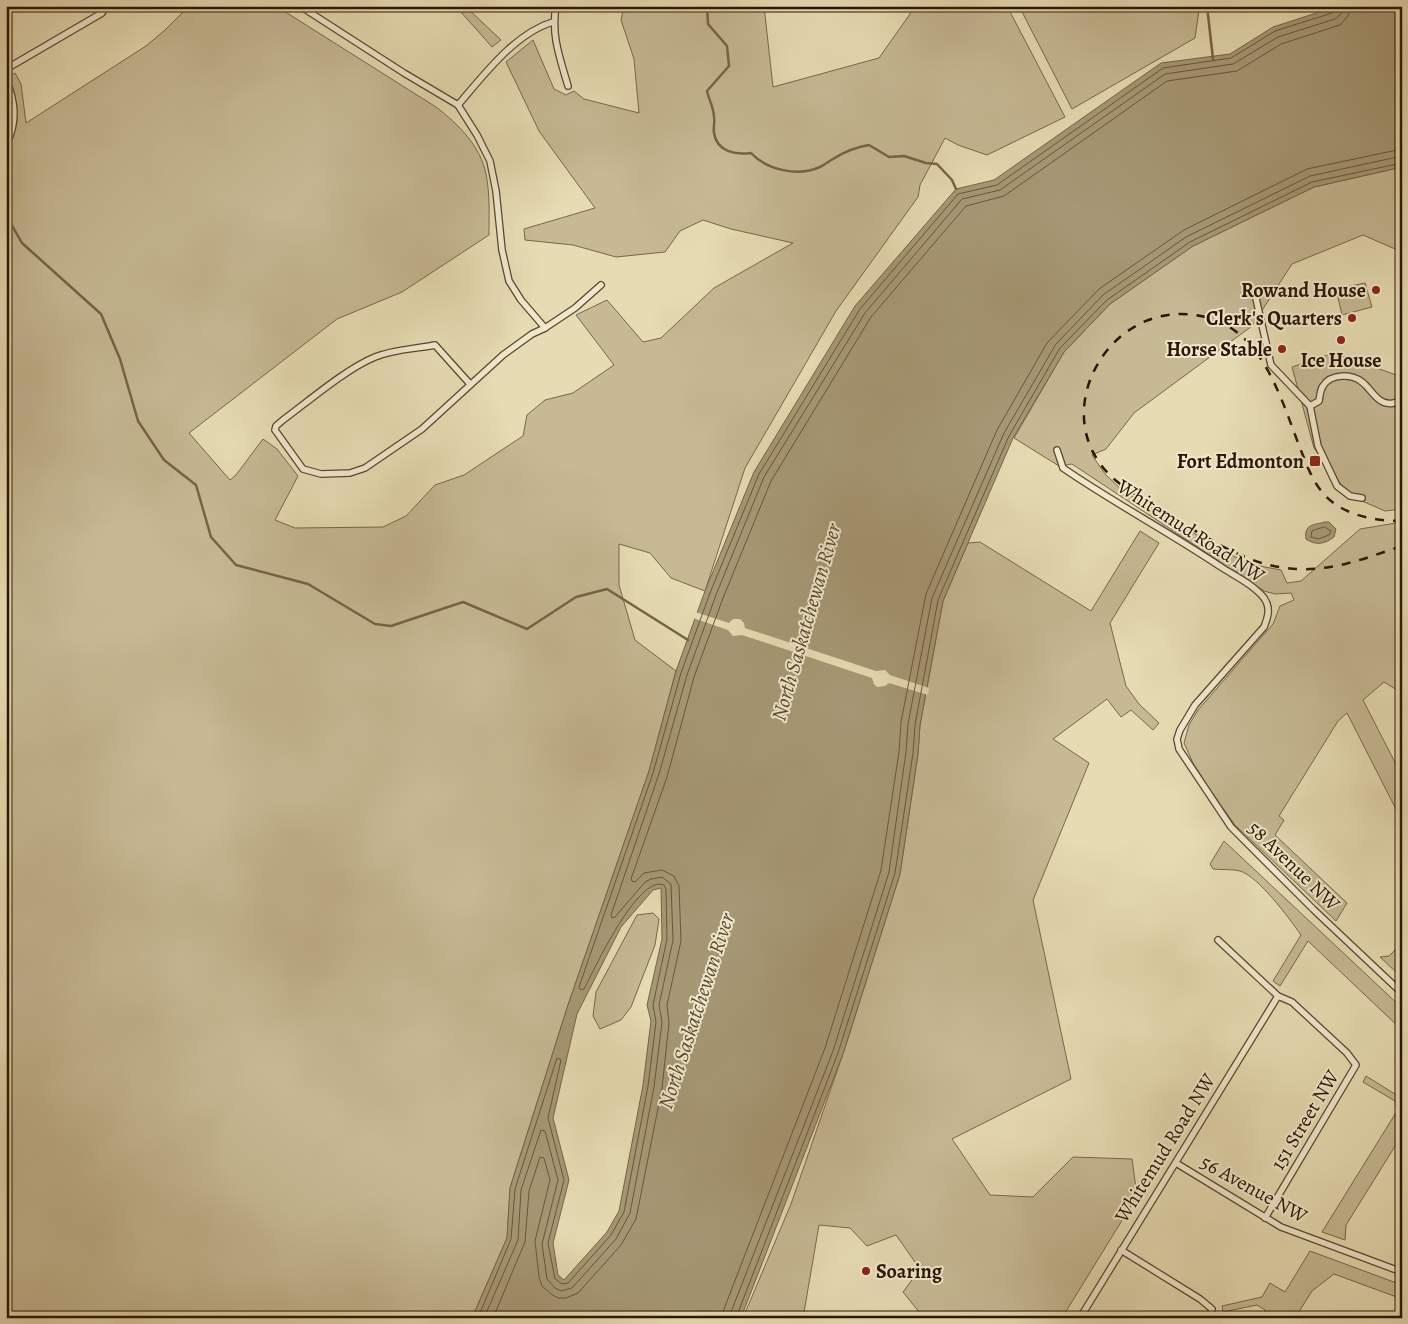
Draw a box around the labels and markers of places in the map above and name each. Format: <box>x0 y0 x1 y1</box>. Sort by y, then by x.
place label: Rowand House <box>1241 277 1366 304</box>
marker: Rowand House <box>1370 284 1382 296</box>
place label: Clerk's Quarters <box>1206 305 1342 332</box>
marker: Clerk's Quarters <box>1346 312 1358 324</box>
marker: Ice House <box>1335 334 1347 346</box>
place label: Horse Stable <box>1166 336 1272 363</box>
marker: Horse Stable <box>1276 343 1288 355</box>
place label: Ice House <box>1300 347 1382 374</box>
place label: Fort Edmonton <box>1177 448 1304 475</box>
marker: Fort Edmonton <box>1308 454 1322 468</box>
place label: Soaring <box>876 1258 943 1285</box>
marker: Soaring <box>860 1265 872 1277</box>

